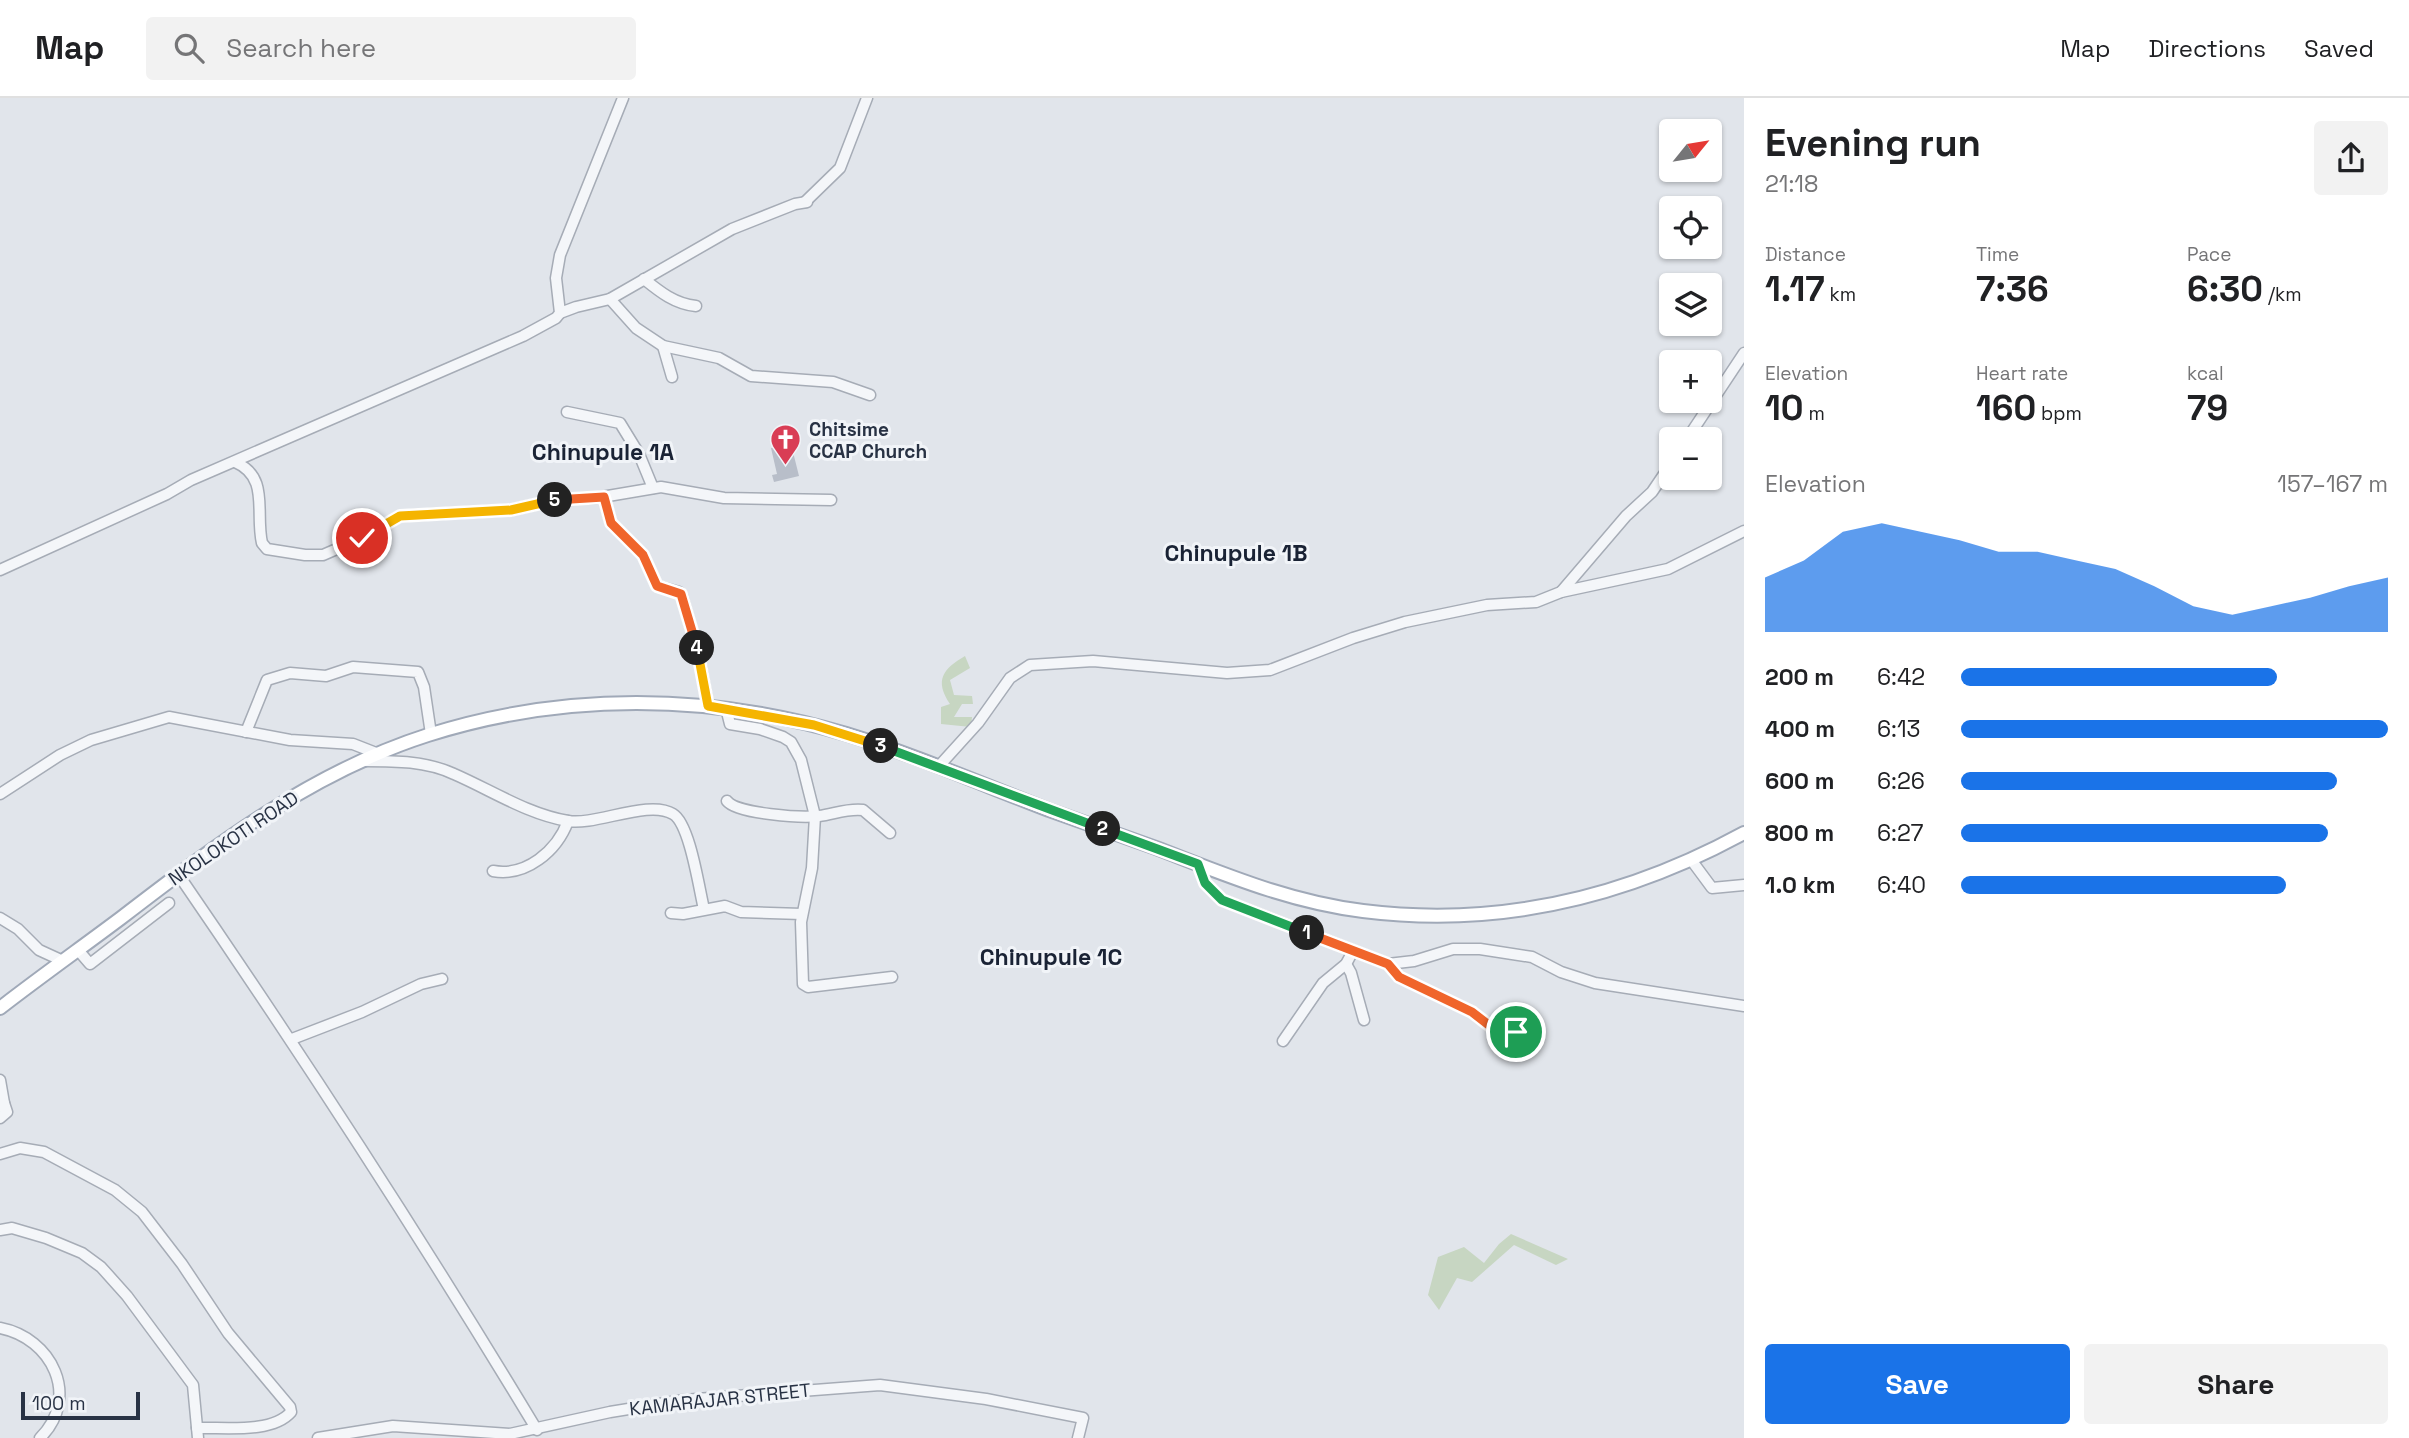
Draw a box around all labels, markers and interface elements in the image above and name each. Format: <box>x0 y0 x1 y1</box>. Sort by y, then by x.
search box <box>146 17 636 80</box>
text: Map <box>35 27 104 69</box>
icon: search <box>170 29 208 67</box>
text: Search here <box>226 31 376 65</box>
text: Map <box>2060 33 2110 64</box>
text: Directions <box>2148 33 2266 64</box>
text: Saved <box>2304 33 2374 64</box>
north arrow <box>1659 119 1722 182</box>
map controls <box>1659 119 1722 490</box>
text: Evening run <box>1765 119 1981 167</box>
button: share <box>2314 121 2388 195</box>
text: 21:18 <box>1765 169 1818 199</box>
button: locate <box>1659 196 1722 259</box>
text: Distance <box>1765 242 1846 267</box>
text: Time <box>1976 242 2019 267</box>
text: Pace <box>2187 242 2231 267</box>
text: 1.17 <box>1765 267 1825 311</box>
text: 7:36 <box>1976 267 2049 311</box>
text: 6:30 <box>2187 267 2263 311</box>
button: layers <box>1659 273 1722 336</box>
text: km <box>1825 282 1856 307</box>
text: /km <box>2263 282 2302 307</box>
button: + <box>1659 350 1722 413</box>
text: Elevation <box>1765 361 1848 386</box>
text: Heart rate <box>1976 361 2068 386</box>
text: kcal <box>2187 361 2224 386</box>
text: 10 <box>1765 386 1804 430</box>
text: 160 <box>1976 386 2036 430</box>
text: 79 <box>2187 386 2228 430</box>
text: m <box>1804 401 1825 426</box>
text: bpm <box>2036 401 2082 426</box>
place label: Chitsime CCAP Church <box>809 417 927 464</box>
church icon: Chitsime CCAP Church <box>769 423 803 467</box>
button: − <box>1659 427 1722 490</box>
district label: Chinupule 1A <box>532 437 675 467</box>
text: Elevation <box>1765 469 1866 499</box>
text: 157–167 m <box>2277 469 2388 499</box>
pin: 5 <box>538 482 572 518</box>
text: 5 <box>549 487 560 512</box>
pin <box>332 508 392 568</box>
icon: check <box>343 519 381 557</box>
district label: Chinupule 1B <box>1165 538 1308 568</box>
pin: 4 <box>680 630 714 666</box>
text: 4 <box>690 635 703 660</box>
text: 200 m <box>1765 662 1834 692</box>
text: 6:42 <box>1877 662 1925 692</box>
text: 400 m <box>1765 714 1835 744</box>
text: 6:13 <box>1877 714 1920 744</box>
pin: 3 <box>864 728 898 764</box>
text: 3 <box>875 733 886 758</box>
text: 600 m <box>1765 766 1835 796</box>
text: 6:26 <box>1877 766 1925 796</box>
street label: NKOLOKOTI ROAD <box>163 786 303 891</box>
pin: 2 <box>1086 812 1120 846</box>
text: 2 <box>1097 816 1108 841</box>
text: 800 m <box>1765 818 1834 848</box>
text: 6:27 <box>1877 818 1924 848</box>
text: 1.0 km <box>1765 870 1835 900</box>
text: 6:40 <box>1877 870 1926 900</box>
pin: 1 <box>1290 916 1324 950</box>
text: 1 <box>1302 920 1311 945</box>
district label: Chinupule 1C <box>980 942 1122 972</box>
pin <box>1486 1002 1546 1062</box>
icon: arrive <box>1497 1013 1535 1051</box>
button: Save <box>1765 1344 2070 1424</box>
button: Share <box>2084 1344 2388 1424</box>
street label: KAMARAJAR STREET <box>628 1378 812 1421</box>
scale bar <box>21 1389 140 1421</box>
text: 100 m <box>32 1391 86 1416</box>

